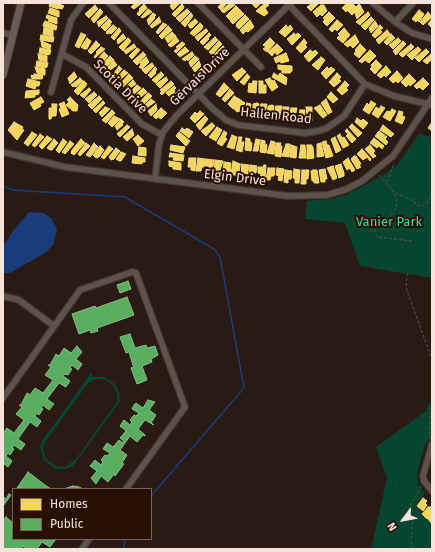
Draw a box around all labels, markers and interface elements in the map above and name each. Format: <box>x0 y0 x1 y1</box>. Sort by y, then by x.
street label: Gervais Drive <box>167 45 233 109</box>
street label: Scotia Drive <box>90 57 150 117</box>
street label: Hallen Road <box>240 105 312 127</box>
street label: Elgin Drive <box>203 166 267 190</box>
park label: Vanier Park <box>356 214 422 230</box>
legend <box>12 488 152 540</box>
text: Homes <box>50 497 88 511</box>
north arrow <box>383 500 423 540</box>
text: Public <box>50 517 83 531</box>
text: N <box>385 520 400 533</box>

